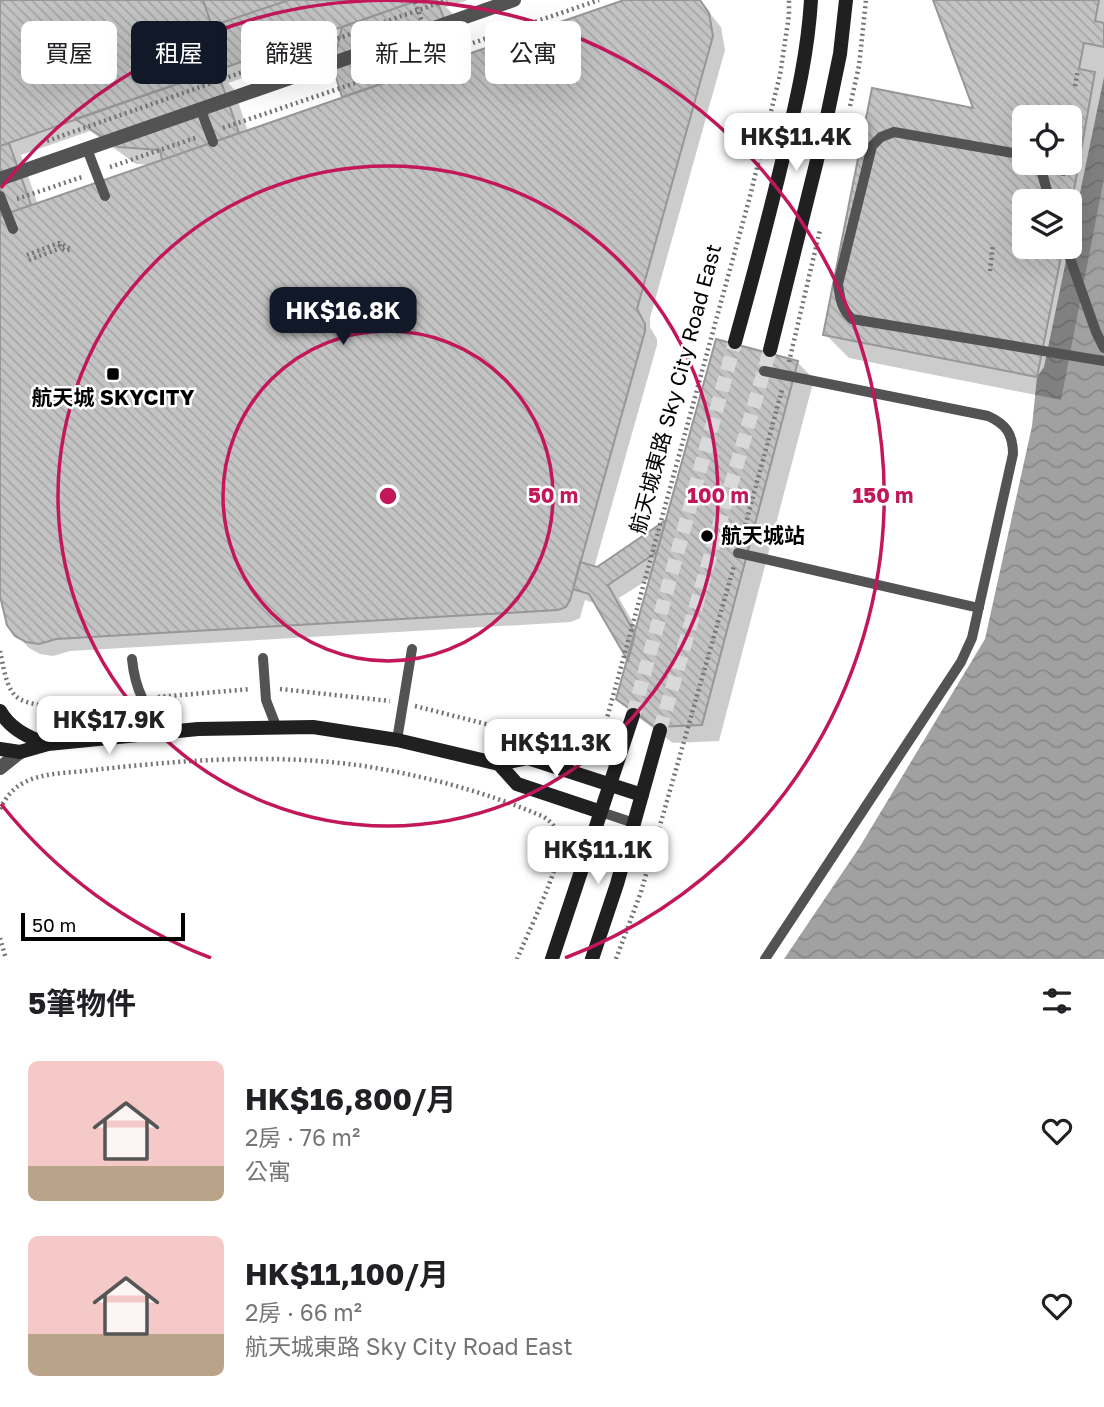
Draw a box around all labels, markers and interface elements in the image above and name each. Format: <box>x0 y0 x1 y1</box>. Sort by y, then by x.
chip: 買屋 <box>21 21 117 84</box>
chip: 租屋 <box>131 21 227 84</box>
chip: 篩選 <box>241 21 337 84</box>
chip: 新上架 <box>351 21 471 84</box>
chip: 公寓 <box>485 21 581 84</box>
map controls <box>1012 105 1082 259</box>
button: locate <box>1012 105 1082 175</box>
pin: HK$11.4K <box>724 114 868 173</box>
text: HK$11.4K <box>740 122 852 150</box>
button: layers <box>1012 189 1082 259</box>
street label: 航天城東路 Sky City Road East <box>624 241 726 537</box>
pin: HK$16.8K <box>271 288 415 347</box>
text: HK$16.8K <box>286 296 400 324</box>
marker: 航天城 SKYCITY <box>105 366 121 382</box>
place label: 航天城 SKYCITY <box>32 384 195 410</box>
text: 50 m <box>528 482 578 508</box>
text: 100 m <box>687 482 749 508</box>
text: 150 m <box>853 482 913 508</box>
centre of rings <box>376 484 400 508</box>
place label: 航天城站 <box>721 522 805 548</box>
marker: 航天城站 <box>699 528 715 544</box>
pin: HK$17.9K <box>37 696 181 756</box>
text: HK$17.9K <box>53 705 165 733</box>
pin: HK$11.3K <box>484 720 628 779</box>
text: HK$11.3K <box>500 728 612 756</box>
pin: HK$11.1K <box>526 826 670 886</box>
text: HK$11.1K <box>543 835 653 863</box>
scale bar <box>21 910 186 942</box>
text: 50 m <box>32 913 76 936</box>
icon: filters <box>1038 982 1076 1020</box>
text: 5筆物件 <box>28 985 136 1021</box>
text: HK$16,800/月 <box>245 1081 456 1117</box>
icon: home <box>84 1089 168 1173</box>
icon: heart <box>1038 1112 1076 1150</box>
text: 2房 · 76 m² <box>245 1123 360 1151</box>
text: 公寓 <box>245 1157 291 1185</box>
text: HK$11,100/月 <box>245 1256 449 1292</box>
icon: home <box>84 1264 168 1348</box>
icon: heart <box>1038 1287 1076 1325</box>
text: 2房 · 66 m² <box>245 1298 362 1326</box>
text: 航天城東路 Sky City Road East <box>245 1332 573 1360</box>

